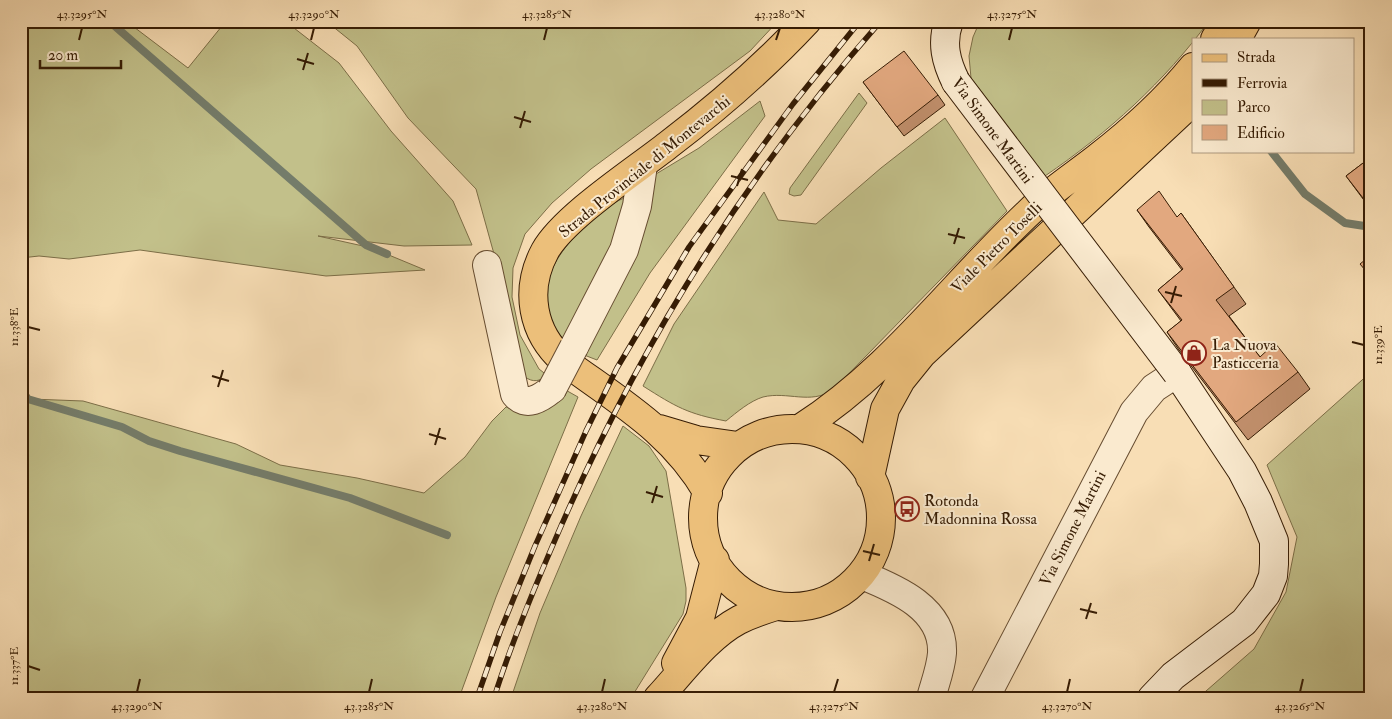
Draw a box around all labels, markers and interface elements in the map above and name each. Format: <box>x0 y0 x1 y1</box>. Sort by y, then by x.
text: 43.3295°N <box>57 7 107 22</box>
text: 43.3290°N <box>288 7 340 22</box>
text: 43.3285°N <box>522 7 572 22</box>
text: 43.3280°N <box>755 7 806 22</box>
text: 43.3275°N <box>987 7 1037 22</box>
scale bar <box>40 38 121 70</box>
legend <box>1192 38 1354 152</box>
text: 20 m <box>48 46 78 65</box>
text: Strada <box>1237 48 1276 67</box>
street label: Via Simone Martini <box>947 73 1038 188</box>
text: Ferrovia <box>1237 74 1288 93</box>
street label: Strada Provinciale di Montevarchi <box>555 91 734 242</box>
text: Parco <box>1237 98 1270 117</box>
text: Edificio <box>1237 124 1285 143</box>
street label: Viale Pietro Toselli <box>947 198 1046 297</box>
text: 11.338°E <box>7 307 22 346</box>
text: 11.339°E <box>1371 325 1386 365</box>
place label: La Nuova Pasticceria <box>1212 335 1279 373</box>
shop icon: La Nuova Pasticceria <box>1181 340 1207 366</box>
street label: Via Simone Martini <box>1035 467 1111 589</box>
place label: Rotonda Madonnina Rossa <box>924 491 1037 529</box>
bus stop icon: Rotonda Madonnina Rossa <box>894 496 920 522</box>
text: 11.337°E <box>7 646 22 685</box>
text: 43.3290°N <box>111 699 163 714</box>
text: 43.3285°N <box>344 699 394 714</box>
text: 43.3280°N <box>577 699 628 714</box>
text: 43.3275°N <box>809 699 859 714</box>
text: 43.3270°N <box>1042 699 1093 714</box>
text: 43.3265°N <box>1275 699 1325 714</box>

